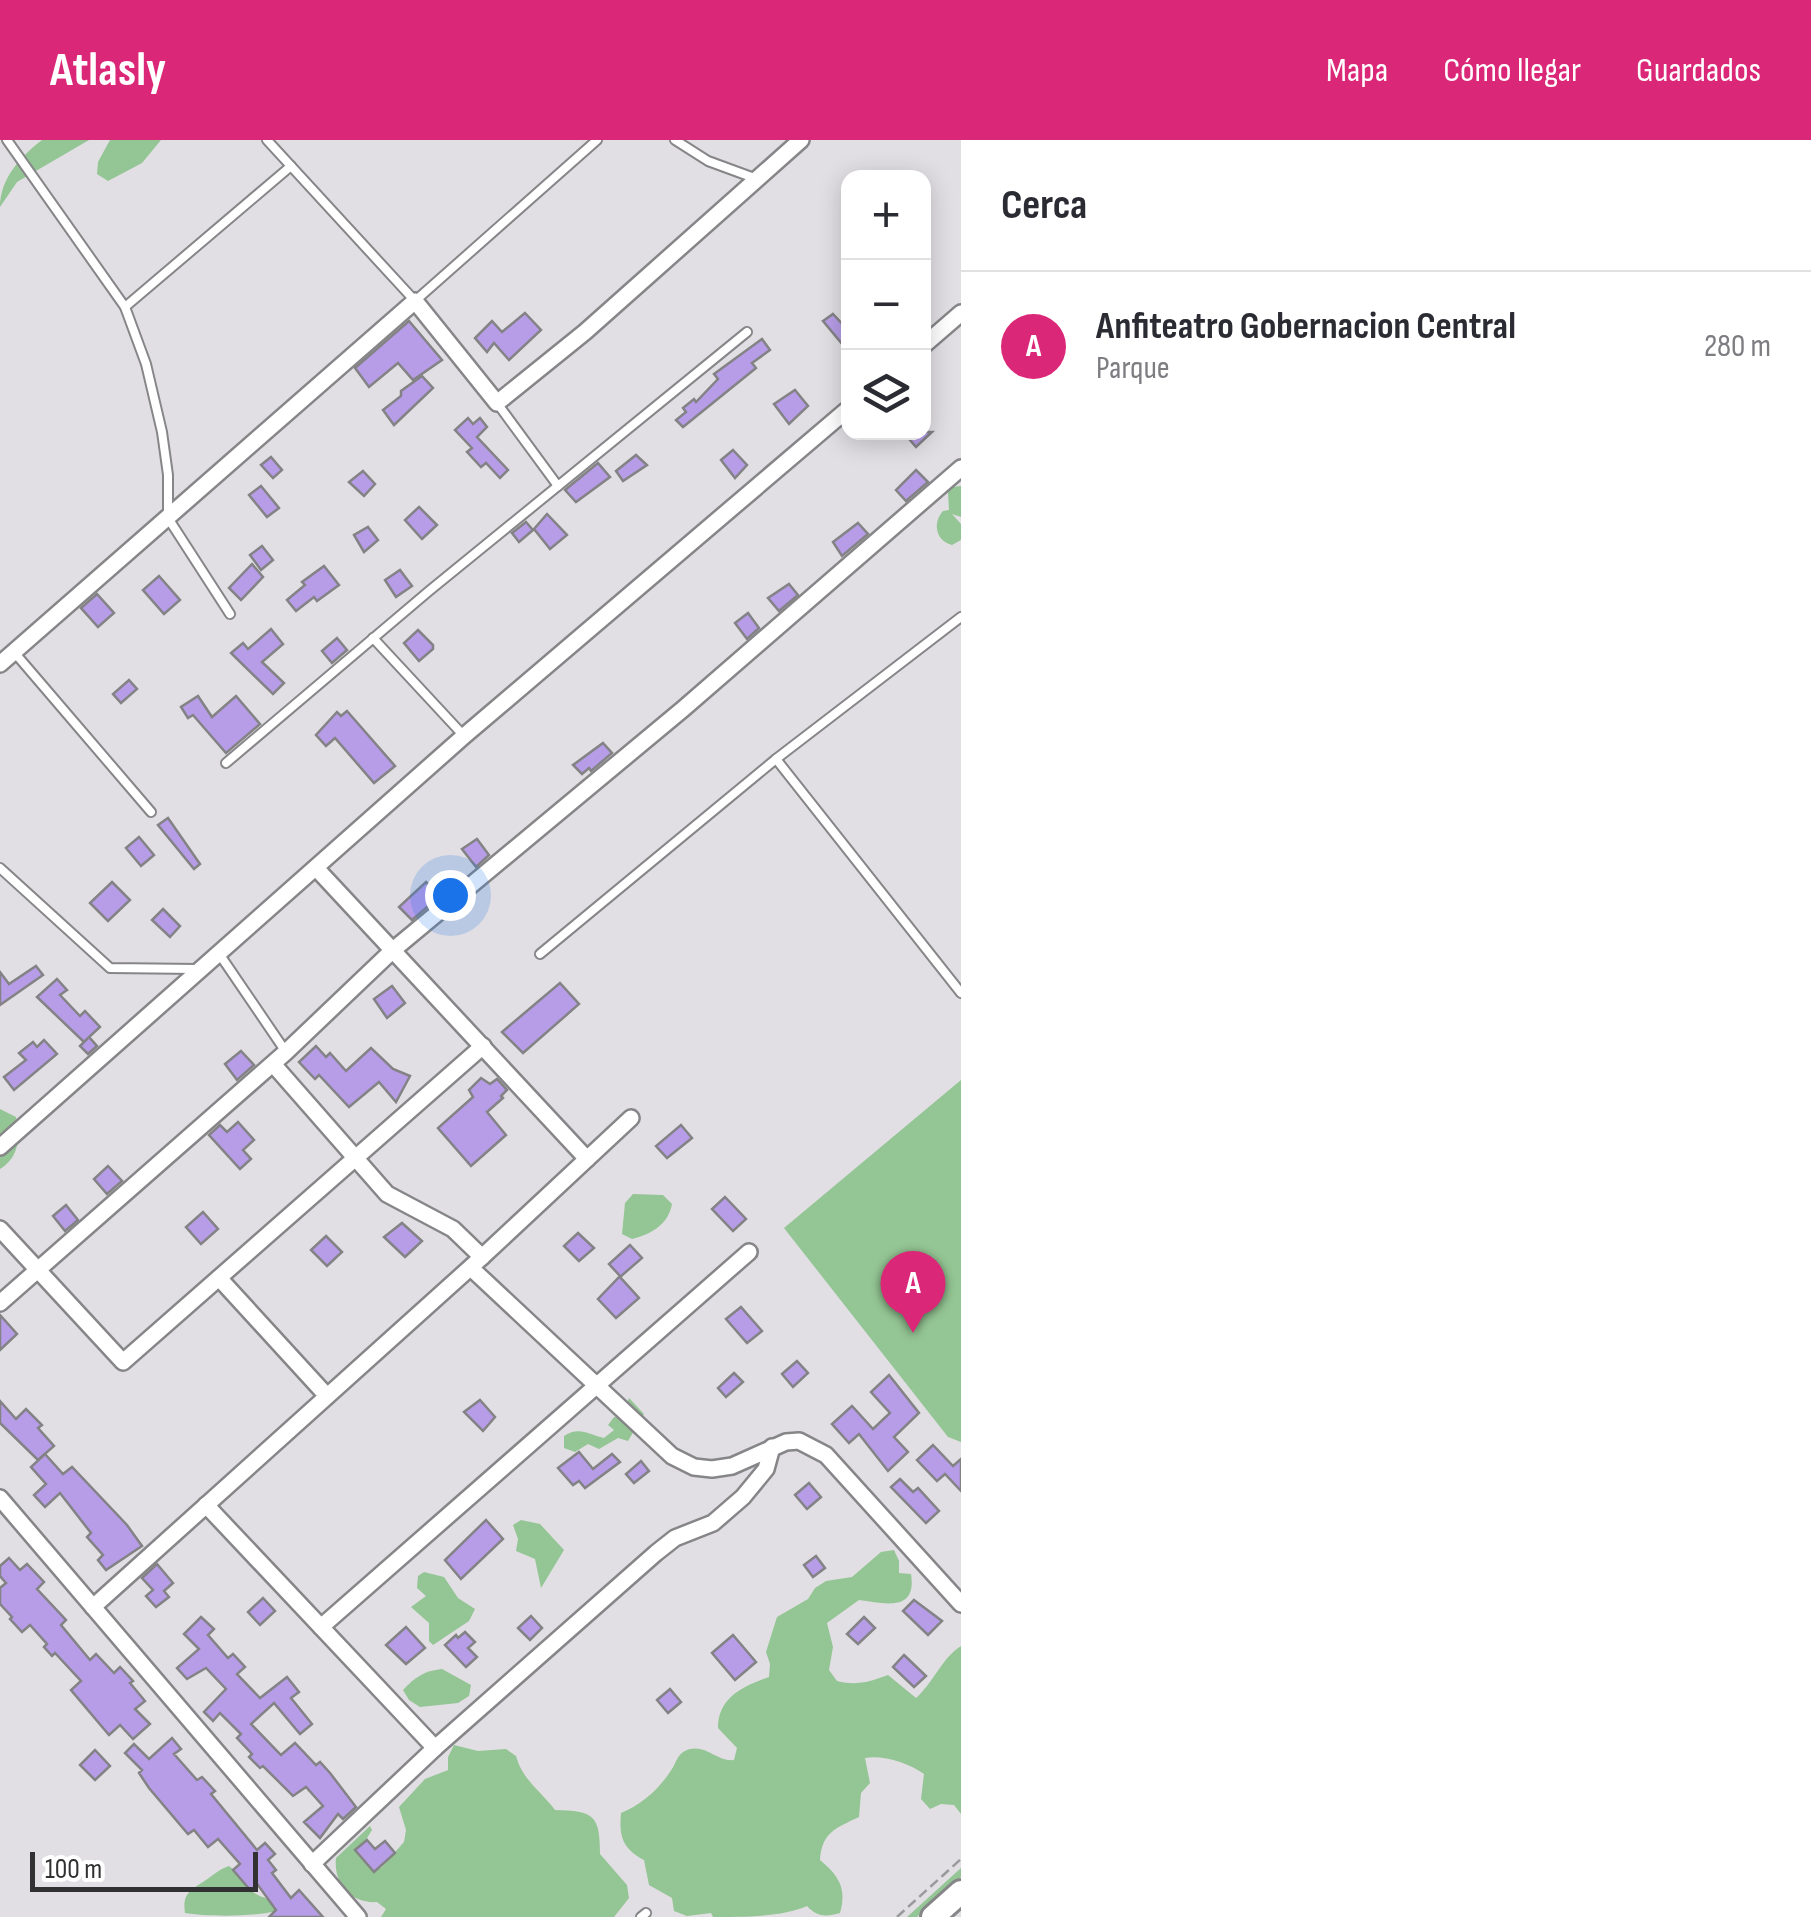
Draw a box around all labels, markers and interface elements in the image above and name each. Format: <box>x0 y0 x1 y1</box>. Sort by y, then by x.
text: Atlasly <box>50 42 166 99</box>
text: Mapa <box>1326 49 1388 92</box>
text: Cómo llegar <box>1443 49 1581 92</box>
text: Guardados <box>1636 49 1761 92</box>
map controls <box>841 170 931 440</box>
button: + <box>841 170 931 260</box>
text: Cerca <box>1001 180 1087 231</box>
button: − <box>841 260 931 350</box>
text: Anfiteatro Gobernacion Central <box>1096 304 1516 349</box>
text: A <box>1026 327 1041 366</box>
text: 280 m <box>1704 327 1771 366</box>
text: Parque <box>1096 349 1170 388</box>
button: layers <box>841 350 931 440</box>
your location <box>425 870 476 921</box>
pin: A <box>880 1250 946 1333</box>
scale bar <box>30 1847 258 1892</box>
text: 100 m <box>45 1853 102 1886</box>

